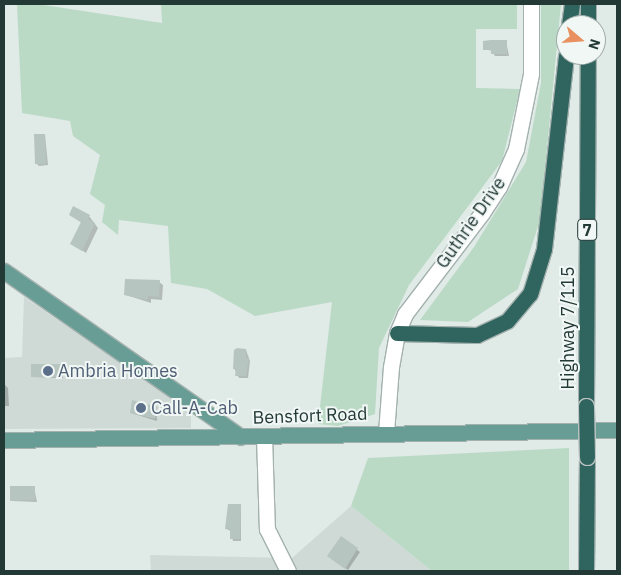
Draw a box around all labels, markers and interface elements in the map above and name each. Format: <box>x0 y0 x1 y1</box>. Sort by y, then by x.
north arrow <box>556 15 606 65</box>
text: N <box>584 37 604 52</box>
street label: Guthrie Drive <box>432 173 510 273</box>
road number: 7 <box>577 216 597 244</box>
street label: Highway 7/115 <box>557 266 579 390</box>
place label: Ambria Homes <box>58 360 178 382</box>
marker: Ambria Homes <box>42 365 54 377</box>
place label: Call-A-Cab <box>151 397 238 419</box>
marker: Call-A-Cab <box>135 402 147 414</box>
street label: Bensfort Road <box>252 403 368 429</box>

